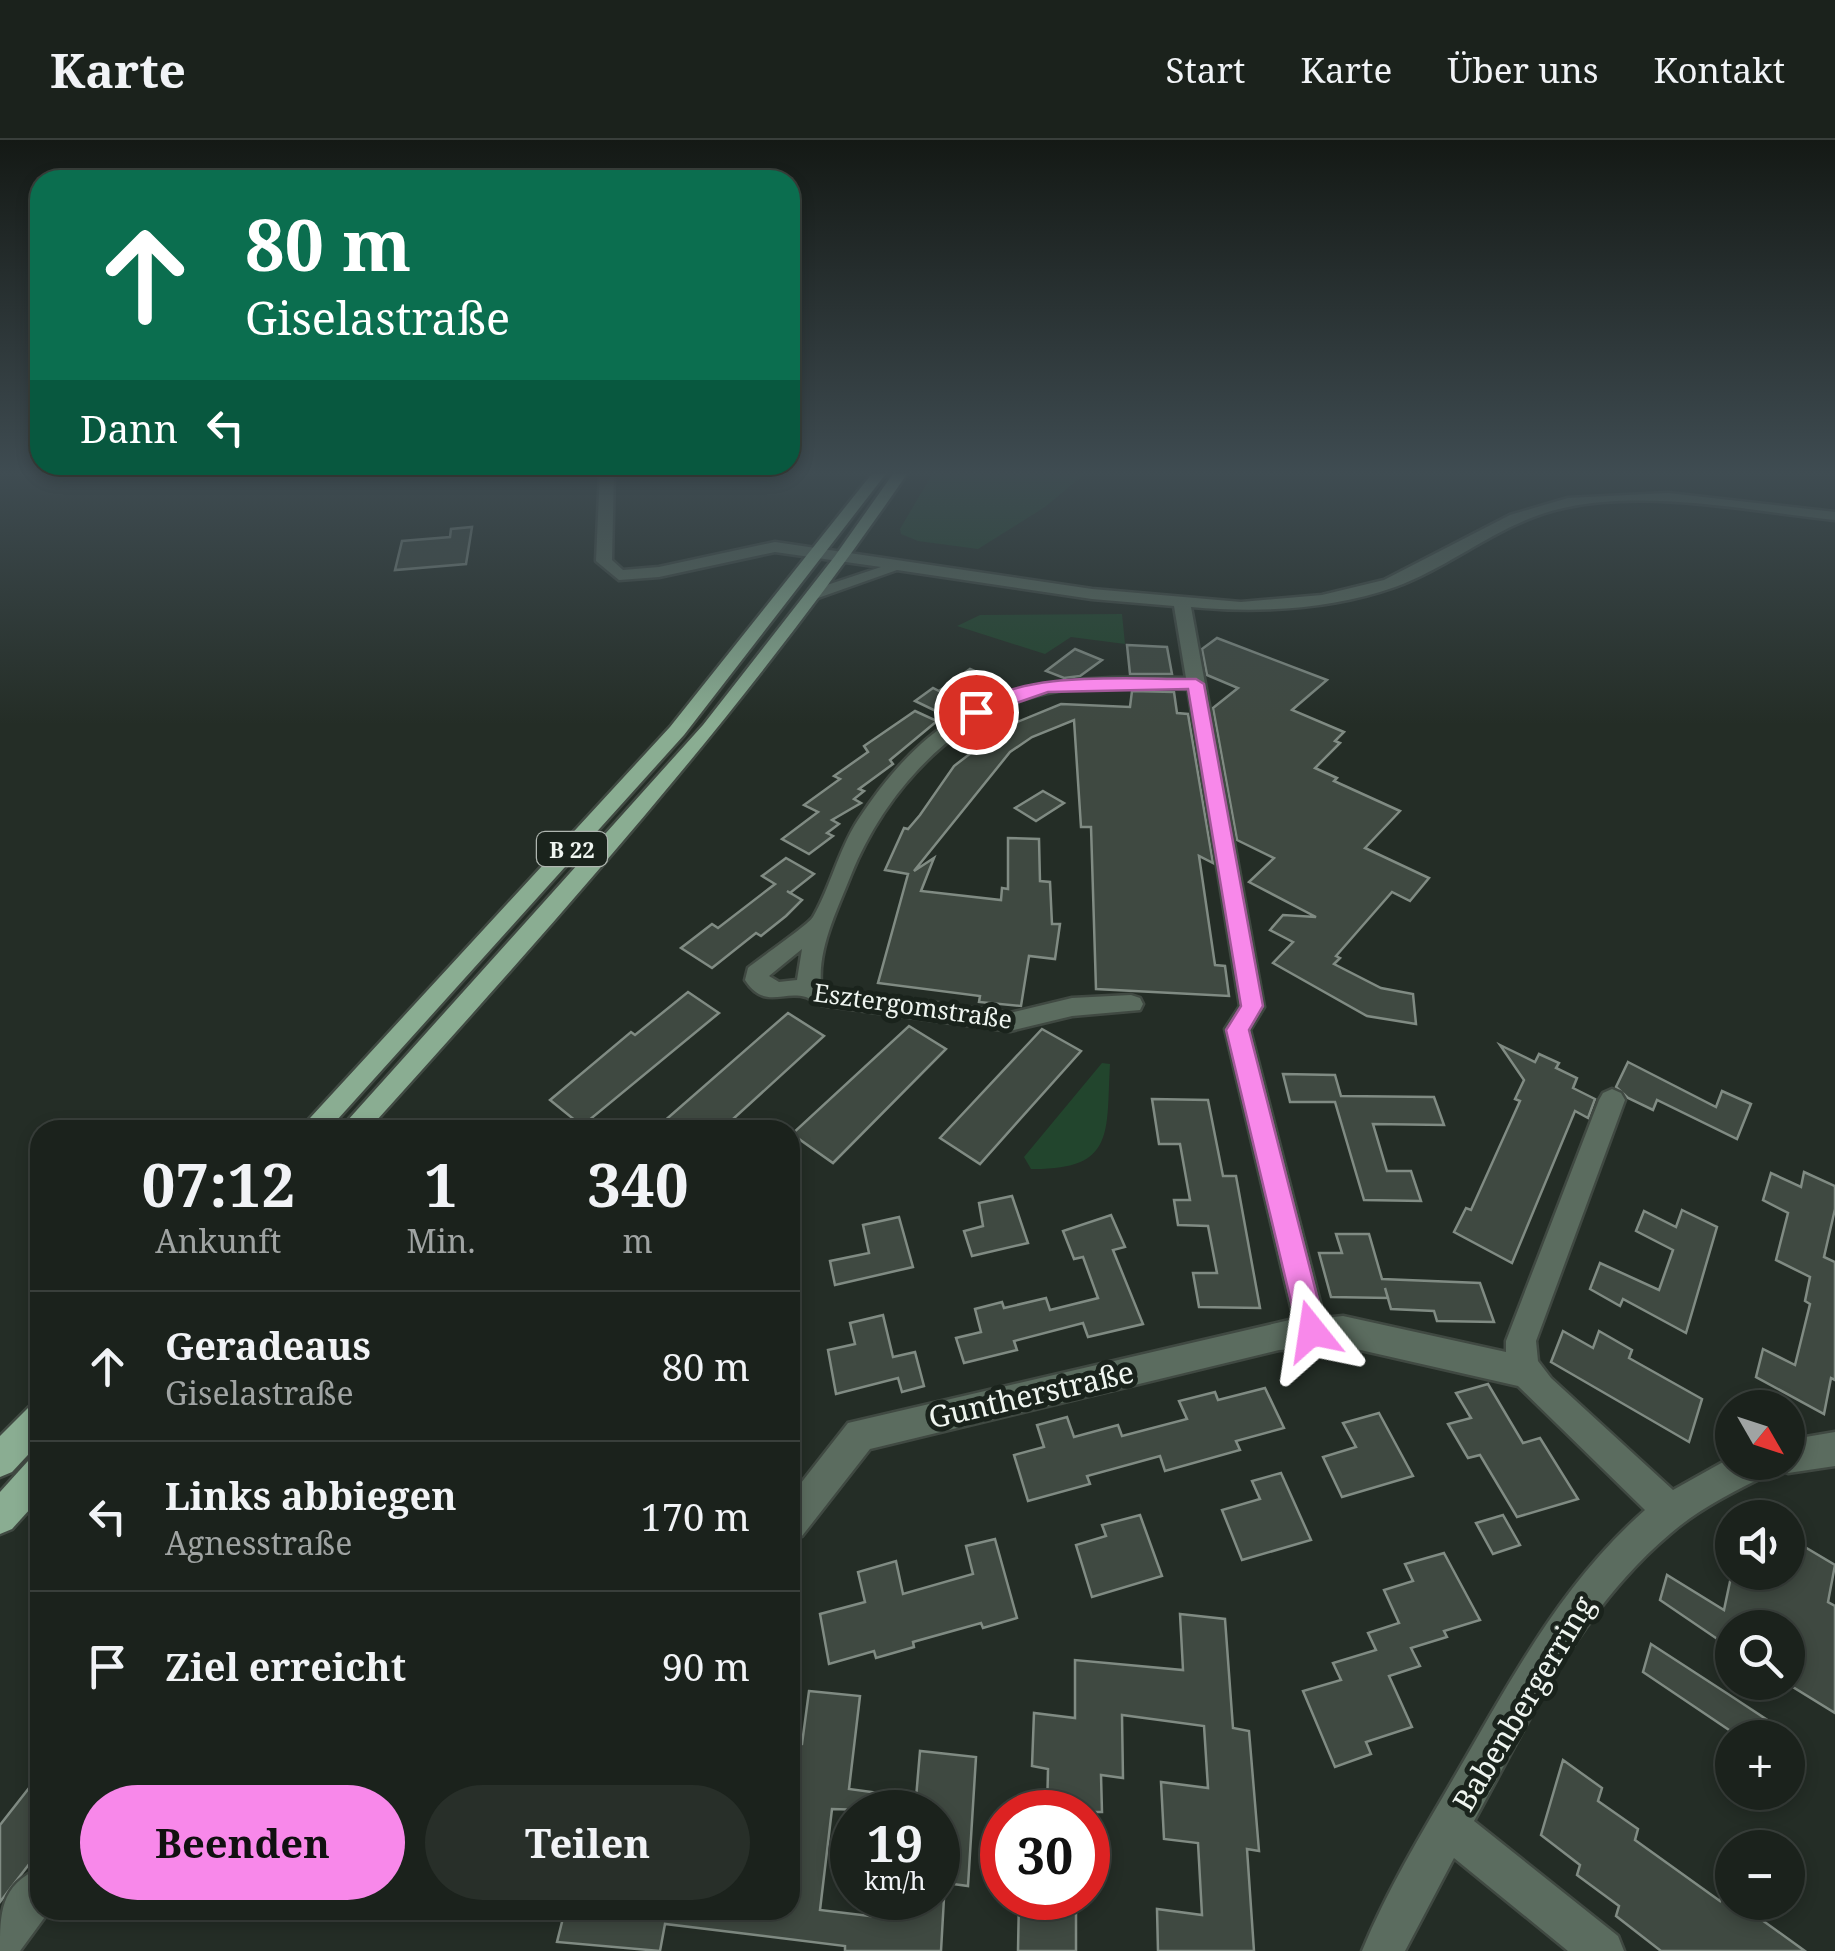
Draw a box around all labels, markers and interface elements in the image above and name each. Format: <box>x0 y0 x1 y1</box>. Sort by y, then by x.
text: Karte <box>50 37 186 102</box>
text: Start <box>1166 46 1245 93</box>
text: Karte <box>1300 46 1392 93</box>
text: Über uns <box>1447 46 1599 93</box>
text: Kontakt <box>1654 46 1785 93</box>
text: 80 m <box>245 196 411 292</box>
icon: ahead <box>80 210 210 340</box>
text: Giselastraße <box>245 287 510 348</box>
icon: left <box>198 400 253 455</box>
text: Dann <box>80 402 178 454</box>
pin <box>934 670 1019 755</box>
icon: arrive <box>949 685 1004 740</box>
road number: B 22 <box>537 832 607 866</box>
street label: Esztergomstraße <box>812 974 1014 1036</box>
text: 07:12 <box>141 1143 295 1225</box>
text: 1 <box>424 1143 458 1225</box>
text: 340 <box>587 1143 689 1225</box>
text: Ankunft <box>155 1219 281 1262</box>
text: Min. <box>407 1219 476 1262</box>
text: m <box>623 1219 653 1262</box>
position arrow <box>1260 1279 1364 1383</box>
text: Geradeaus <box>165 1319 371 1371</box>
icon: ahead <box>80 1339 135 1394</box>
text: 80 m <box>662 1340 750 1392</box>
street label: Guntherstraße <box>924 1350 1138 1438</box>
text: Giselastraße <box>165 1371 354 1414</box>
north arrow <box>1715 1390 1805 1480</box>
map controls <box>1715 1390 1805 1920</box>
text: Links abbiegen <box>165 1469 457 1521</box>
icon: left <box>80 1489 135 1544</box>
text: 170 m <box>640 1490 750 1542</box>
button: sound <box>1715 1500 1805 1590</box>
text: Agnesstraße <box>165 1521 352 1564</box>
street label: Babenbergerring <box>1442 1588 1604 1818</box>
button: search <box>1715 1610 1805 1700</box>
icon: arrive <box>80 1639 135 1694</box>
text: Ziel erreicht <box>165 1640 406 1692</box>
text: 90 m <box>662 1640 750 1692</box>
button: + <box>1715 1720 1805 1810</box>
button: Beenden <box>80 1785 405 1900</box>
button: Teilen <box>425 1785 750 1900</box>
speed limit sign: 30 <box>980 1790 1110 1920</box>
text: 19 <box>867 1809 923 1877</box>
button: − <box>1715 1830 1805 1920</box>
text: km/h <box>864 1863 926 1897</box>

